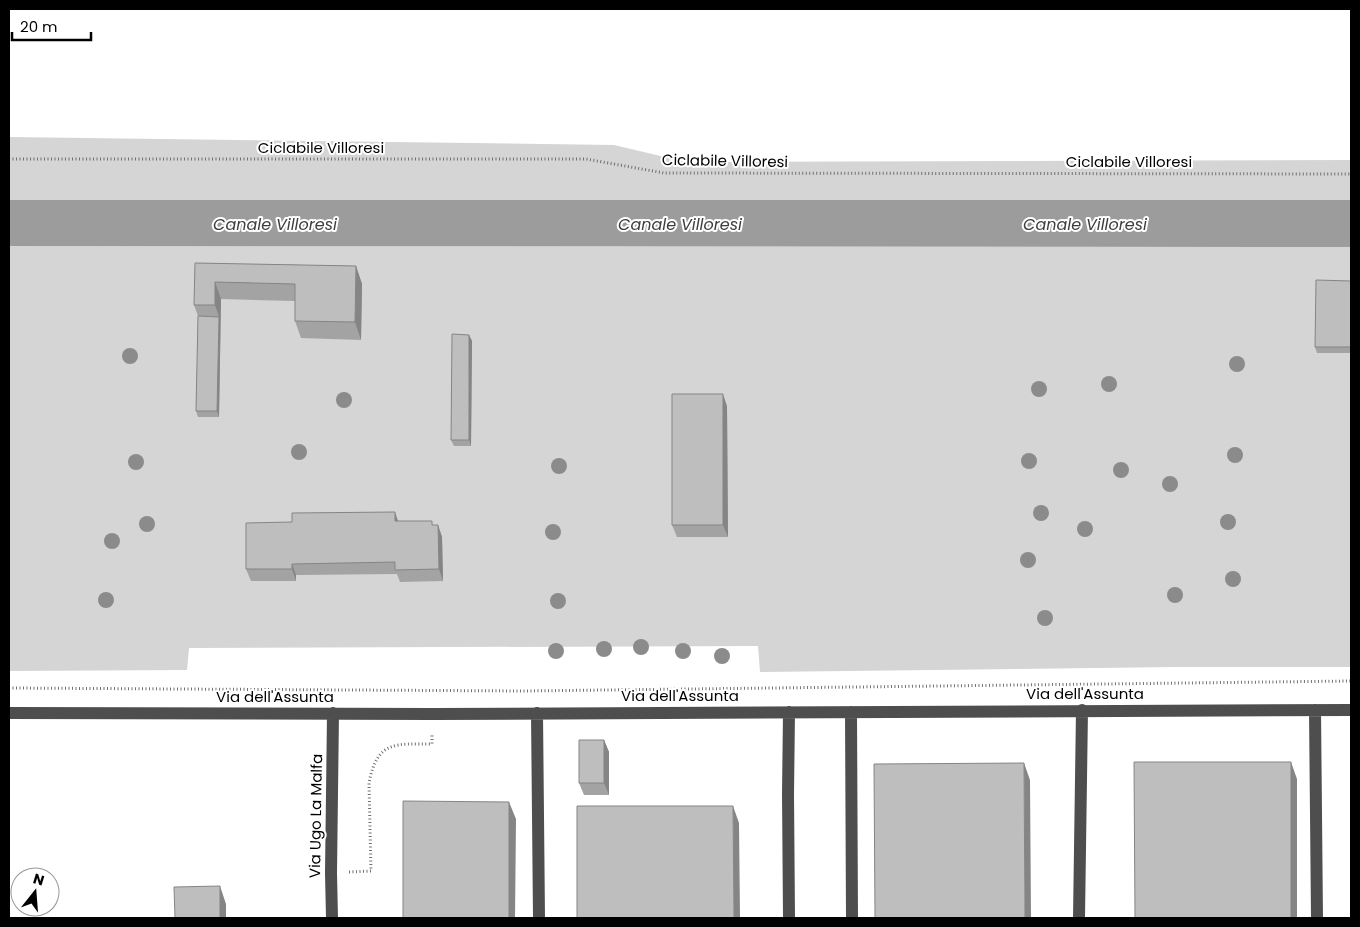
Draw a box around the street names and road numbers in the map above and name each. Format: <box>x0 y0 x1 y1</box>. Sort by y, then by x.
street label: Ciclabile Villoresi <box>258 137 384 158</box>
street label: Ciclabile Villoresi <box>662 149 788 172</box>
street label: Ciclabile Villoresi <box>1066 151 1192 172</box>
street label: Via dell'Assunta <box>1026 683 1144 704</box>
street label: Via dell'Assunta <box>621 685 739 706</box>
street label: Via dell'Assunta <box>216 686 334 707</box>
street label: Via Ugo La Malfa <box>304 754 327 878</box>

